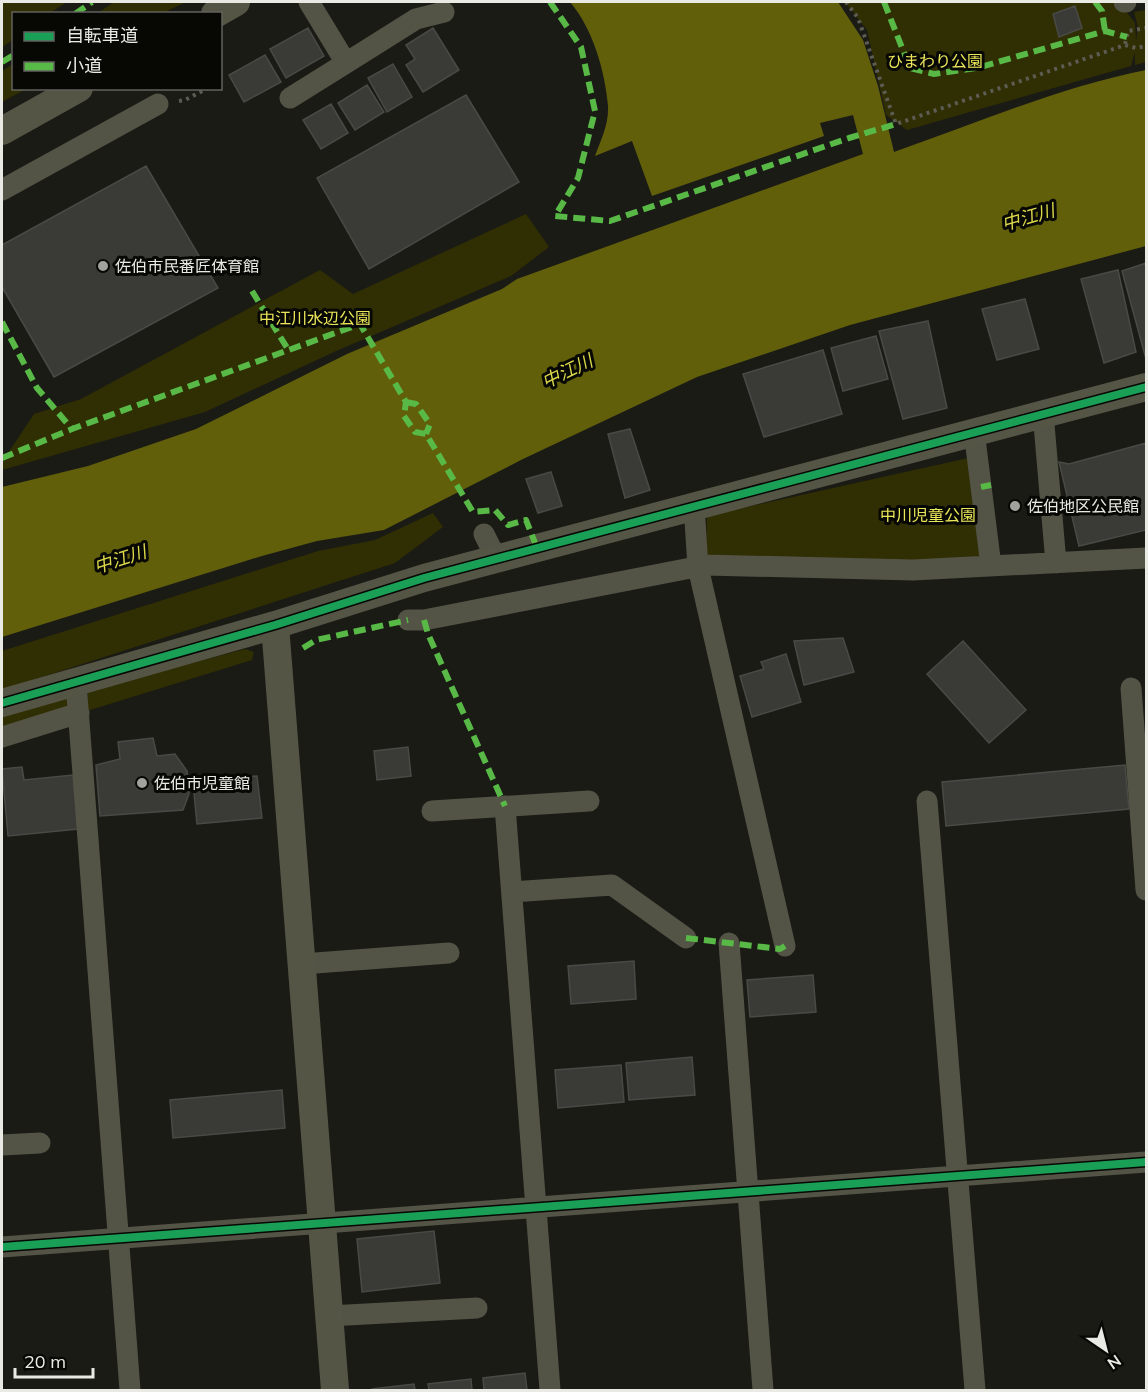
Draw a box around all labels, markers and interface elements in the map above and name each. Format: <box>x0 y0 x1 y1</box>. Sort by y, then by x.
legend <box>12 12 222 90</box>
text: 自転車道 <box>66 24 138 47</box>
park label: ひまわり公園 <box>887 51 983 71</box>
text: 小道 <box>66 54 102 77</box>
water label: 中江川 <box>999 198 1059 235</box>
place label: 佐伯市民番匠体育館 <box>115 256 259 276</box>
marker: 佐伯市民番匠体育館 <box>96 259 110 273</box>
park label: 中江川水辺公園 <box>259 308 371 328</box>
water label: 中江川 <box>538 348 598 393</box>
place label: 佐伯地区公民館 <box>1027 496 1139 516</box>
marker: 佐伯地区公民館 <box>1008 499 1022 513</box>
park label: 中川児童公園 <box>880 505 976 525</box>
water label: 中江川 <box>91 539 151 578</box>
place label: 佐伯市児童館 <box>154 773 250 793</box>
marker: 佐伯市児童館 <box>135 776 149 790</box>
north arrow <box>1076 1320 1136 1380</box>
scale bar <box>15 1341 93 1379</box>
text: 20 m <box>24 1350 66 1373</box>
text: N <box>1104 1351 1125 1374</box>

